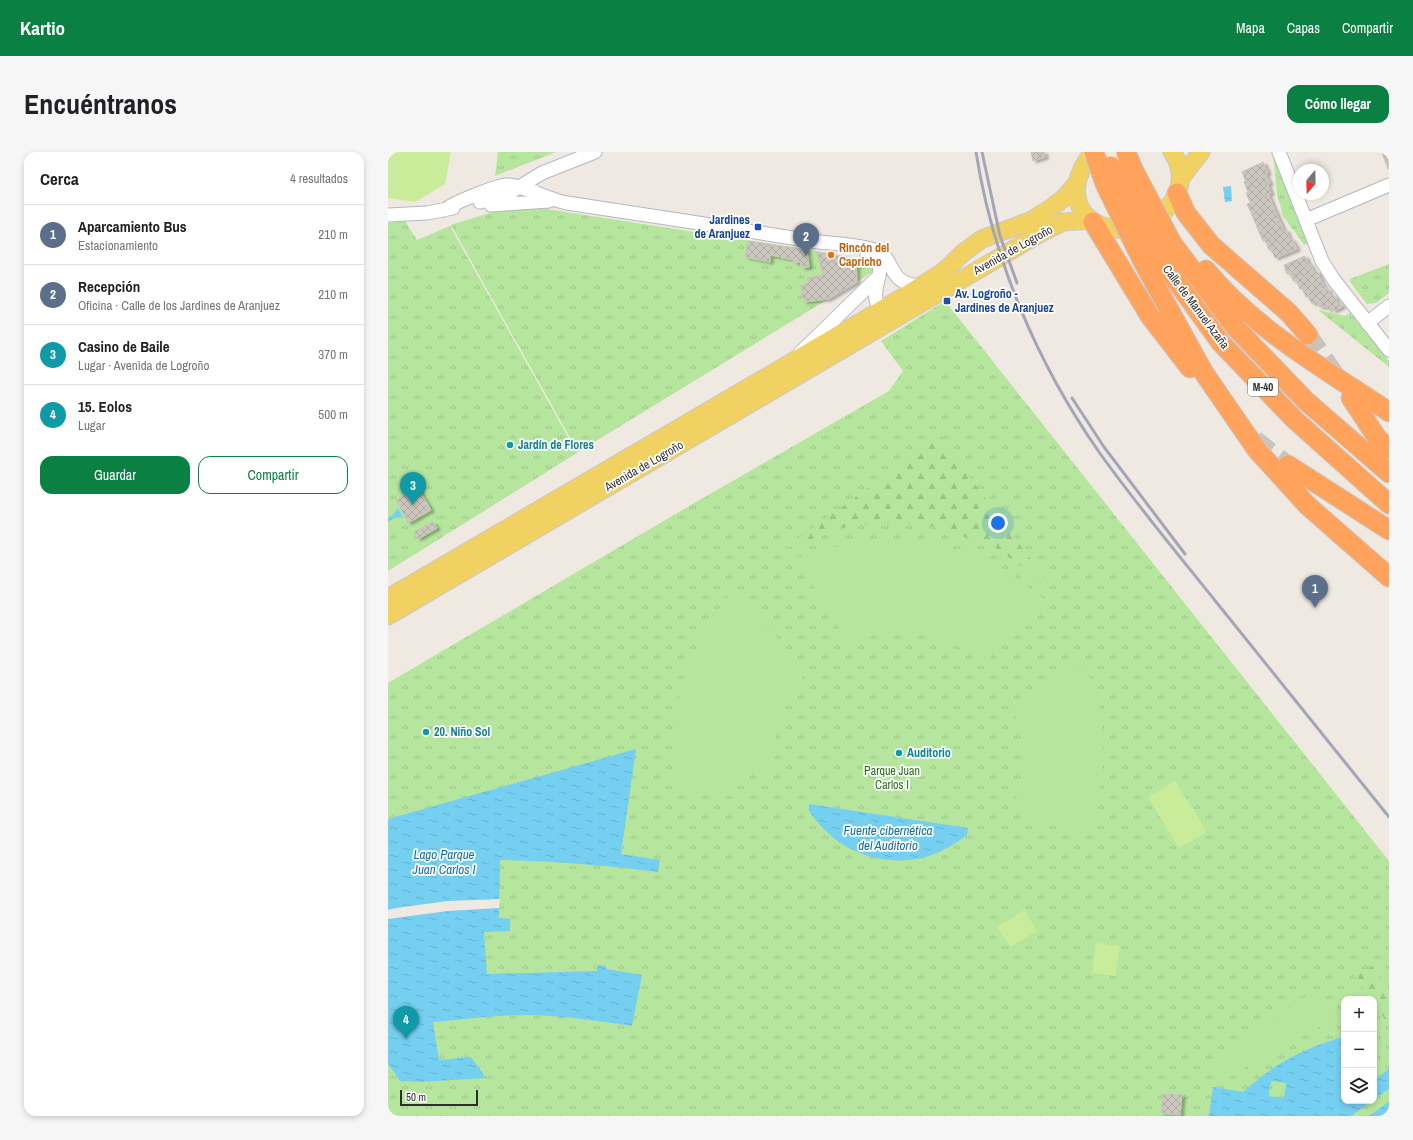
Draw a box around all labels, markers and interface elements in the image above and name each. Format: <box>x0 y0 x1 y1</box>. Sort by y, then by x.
text: Kartio <box>20 15 65 41</box>
text: Mapa <box>1236 19 1265 37</box>
text: Capas <box>1287 19 1320 37</box>
text: Compartir <box>1342 19 1393 37</box>
text: Encuéntranos <box>24 85 177 123</box>
button: Cómo llegar <box>1287 85 1389 123</box>
north arrow <box>1293 164 1329 200</box>
text: Cerca <box>40 167 79 190</box>
text: 4 resultados <box>290 170 348 187</box>
place label: Jardines de Aranjuez <box>695 212 751 242</box>
text: Aparcamiento Bus <box>78 216 187 237</box>
marker: Jardines de Aranjuez <box>753 222 763 232</box>
street label: Avenida de Logroño <box>970 222 1056 279</box>
pin: 2 <box>793 223 819 256</box>
text: 1 <box>50 226 56 243</box>
text: 210 m <box>318 226 348 243</box>
text: Estacionamiento <box>78 237 158 254</box>
place label: Rincón del Capricho <box>839 240 890 270</box>
marker: Rincón del Capricho <box>826 250 836 260</box>
street label: Calle de Manuel Azaña <box>1159 262 1233 353</box>
text: Recepción <box>78 276 140 297</box>
text: 2 <box>50 286 56 303</box>
text: 210 m <box>318 286 348 303</box>
place label: Av. Logroño - Jardines de Aranjuez <box>955 286 1054 316</box>
marker: Av. Logroño - Jardines de Aranjuez <box>942 296 952 306</box>
text: Oficina · Calle de los Jardines de Aranjuez <box>78 297 280 314</box>
text: Casino de Baile <box>78 336 170 357</box>
text: 3 <box>50 346 56 363</box>
text: 370 m <box>318 346 348 363</box>
text: Lugar · Avenida de Logroño <box>78 357 209 374</box>
road number: M-40 <box>1248 378 1278 396</box>
text: 15. Eolos <box>78 396 132 417</box>
text: 4 <box>50 406 56 423</box>
text: 500 m <box>318 406 348 423</box>
text: Lugar <box>78 417 105 434</box>
place label: Jardín de Flores <box>518 437 595 453</box>
street label: Avenida de Logroño <box>601 437 686 496</box>
marker: Jardín de Flores <box>505 440 515 450</box>
button: Guardar <box>40 456 190 494</box>
button: Compartir <box>198 456 348 494</box>
pin: 3 <box>400 472 426 505</box>
your location <box>988 513 1008 533</box>
pin: 1 <box>1302 575 1328 608</box>
place label: 20. Niño Sol <box>434 724 491 740</box>
marker: 20. Niño Sol <box>421 727 431 737</box>
place label: Auditorio <box>907 745 951 761</box>
marker: Auditorio <box>894 748 904 758</box>
park label: Parque Juan Carlos I <box>864 763 920 793</box>
water label: Fuente cibernética del Auditorio <box>844 822 933 854</box>
water label: Lago Parque Juan Carlos I <box>412 846 475 878</box>
map controls <box>1341 996 1377 1104</box>
button: + <box>1341 996 1377 1032</box>
pin: 4 <box>393 1006 419 1039</box>
button: − <box>1341 1032 1377 1068</box>
button: layers <box>1341 1068 1377 1104</box>
scale bar <box>400 1088 478 1107</box>
text: 50 m <box>406 1090 426 1104</box>

